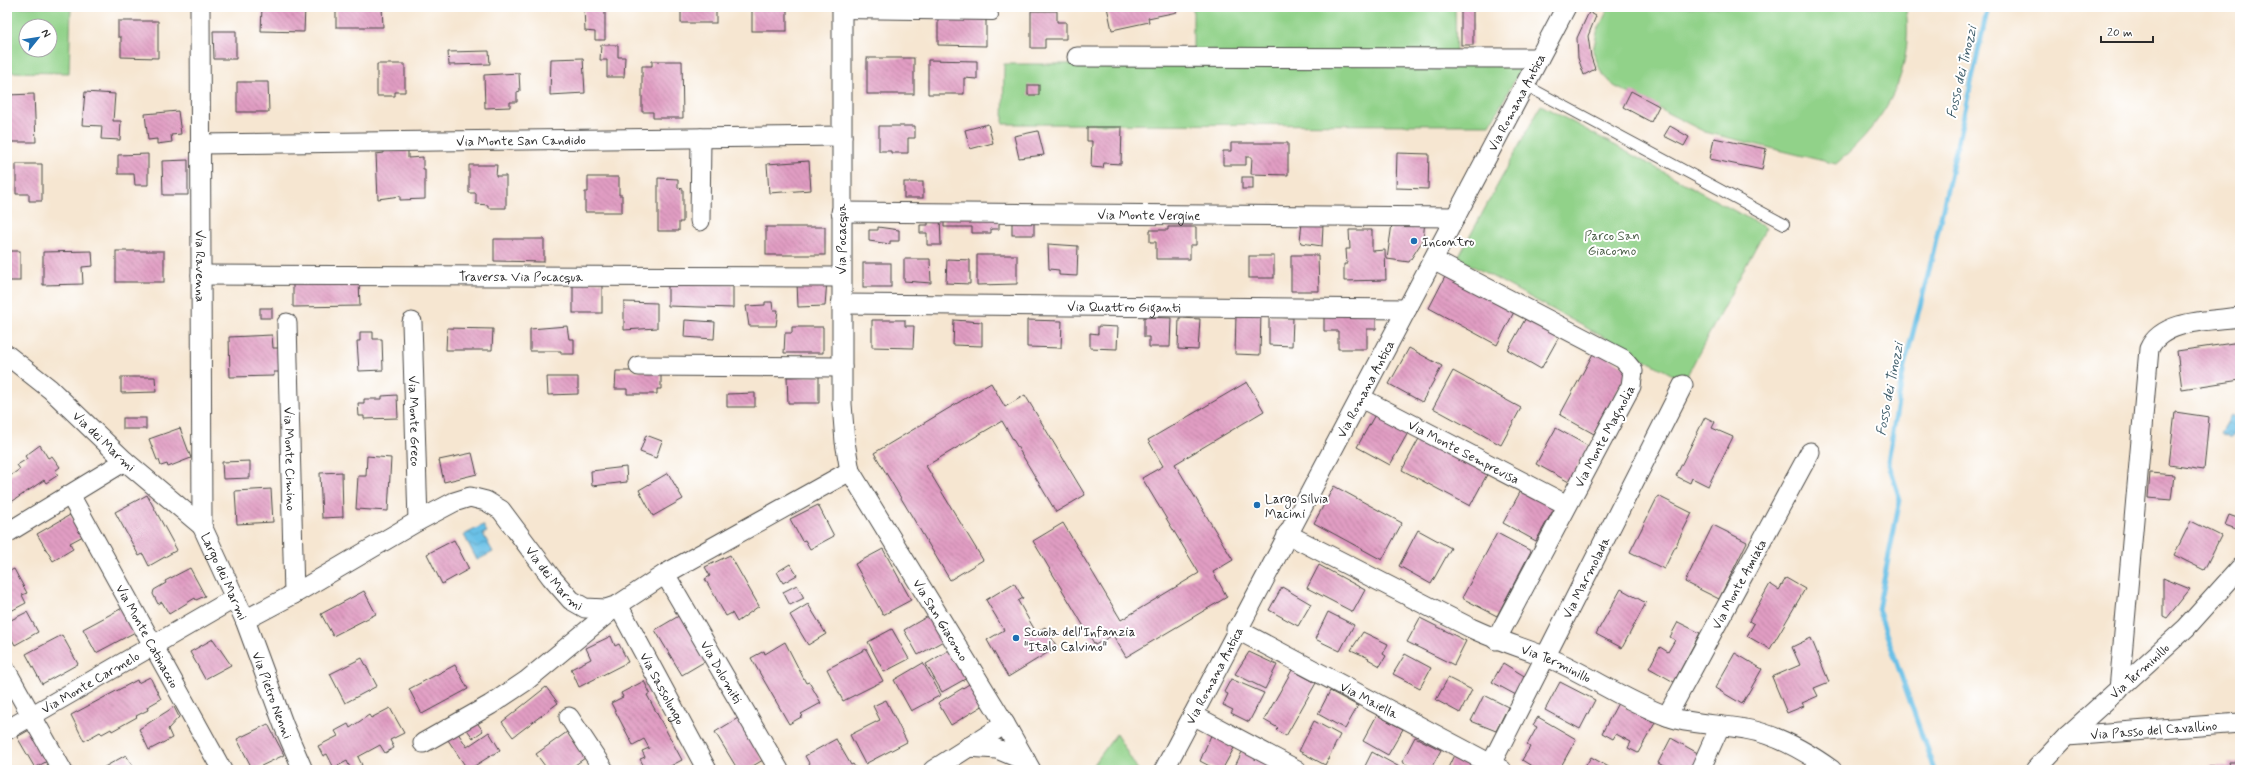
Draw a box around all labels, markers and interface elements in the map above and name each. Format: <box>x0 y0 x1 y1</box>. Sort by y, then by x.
north arrow <box>18 18 58 58</box>
scale bar <box>2101 18 2153 44</box>
water label: Fosso dei Tinozzi <box>1943 22 1982 120</box>
text: 20 m <box>2107 25 2133 41</box>
text: N <box>38 27 54 40</box>
street label: Via Romana Antica <box>1485 51 1550 155</box>
street label: Via Monte San Candido <box>456 132 586 151</box>
street label: Via Pocacqua <box>834 203 851 274</box>
street label: Via Monte Vergine <box>1097 207 1201 226</box>
park label: Parco San Giacomo <box>1584 228 1640 260</box>
street label: Via Ravenna <box>191 230 208 302</box>
place label: Incontro <box>1422 234 1475 251</box>
marker: Incontro <box>1409 236 1419 246</box>
street label: Traversa Via Pocacqua <box>459 269 583 286</box>
street label: Via Quattro Giganti <box>1067 299 1181 319</box>
street label: Via Romana Antica <box>1334 337 1399 441</box>
water label: Fosso dei Tinozzi <box>1872 339 1908 437</box>
street label: Via Monte Greco <box>404 375 423 467</box>
street label: Via Monte Magnolia <box>1571 382 1641 492</box>
street label: Via Monte Cimino <box>279 407 299 512</box>
street label: Via dei Marmi <box>68 408 138 476</box>
street label: Via Monte Semprevisa <box>1405 417 1522 489</box>
place label: Largo Silvia Macini <box>1265 491 1328 523</box>
marker: Largo Silvia Macini <box>1252 500 1262 510</box>
street label: Largo dei Marmi <box>196 530 251 623</box>
street label: Via Marmolada <box>1559 534 1615 622</box>
street label: Via Monte Amiata <box>1708 537 1771 633</box>
street label: Via dei Marmi <box>521 543 586 615</box>
street label: Via San Giacomo <box>908 576 972 665</box>
street label: Via Monte Catinaccio <box>111 582 182 692</box>
place label: Scuola dell'Infanzia "Italo Calvino" <box>1024 624 1136 656</box>
street label: Via Romana Antica <box>1182 624 1248 728</box>
marker: Scuola dell'Infanzia "Italo Calvino" <box>1011 633 1021 643</box>
street label: Via Dolomiti <box>696 638 745 707</box>
street label: Via Terminillo <box>2106 640 2174 703</box>
street label: Via Terminillo <box>1519 641 1594 687</box>
street label: Via Monte Carmelo <box>39 648 143 718</box>
street label: Via Pietro Nenni <box>247 650 296 742</box>
street label: Via Sassolungo <box>635 650 688 728</box>
street label: Via Maiella <box>1337 679 1401 724</box>
street label: Via Passo del Cavallino <box>2090 718 2218 744</box>

